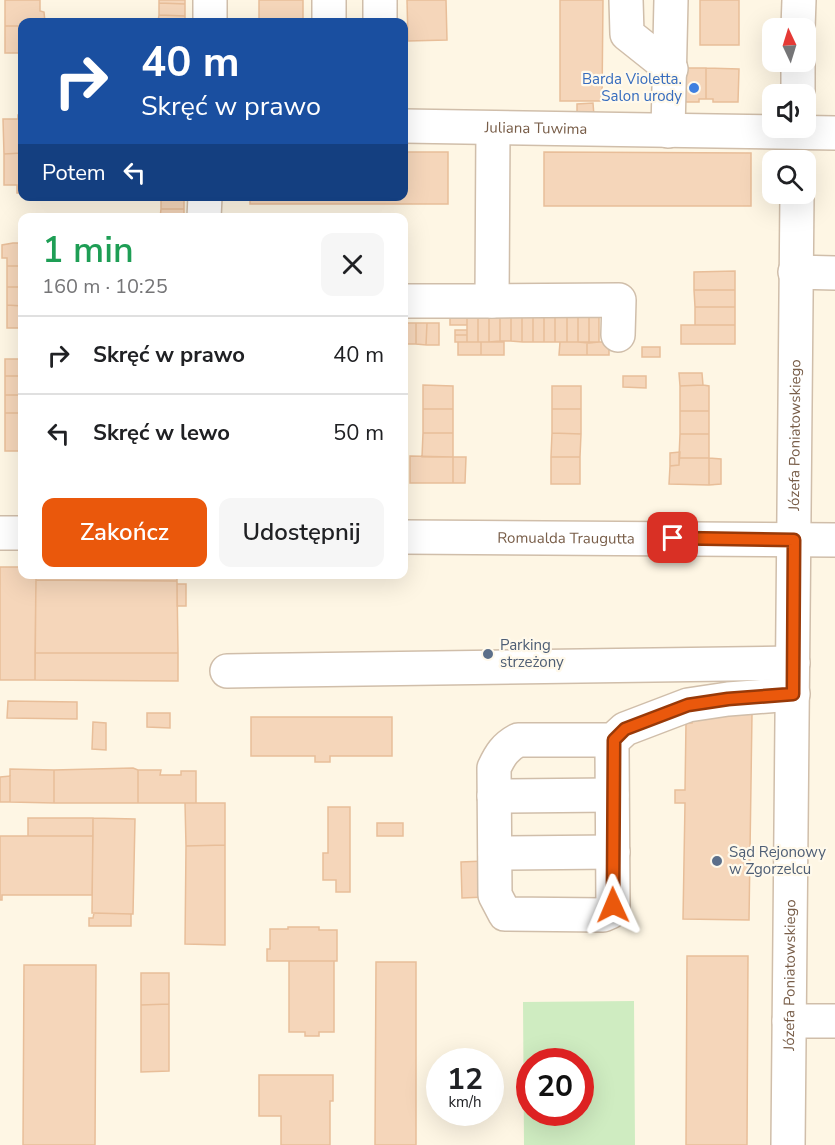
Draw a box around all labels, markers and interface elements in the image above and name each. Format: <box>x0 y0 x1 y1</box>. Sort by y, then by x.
north arrow <box>762 18 816 72</box>
map controls <box>762 18 816 204</box>
text: 40 m <box>141 34 240 91</box>
icon: right <box>42 42 120 120</box>
place label: Barda Violetta. Salon urody <box>582 69 682 106</box>
marker: Barda Violetta. Salon urody <box>687 81 701 95</box>
button: sound <box>762 84 816 138</box>
text: Skręć w prawo <box>141 88 321 125</box>
street label: Juliana Tuwima <box>483 117 588 139</box>
button: search <box>762 150 816 204</box>
icon: left <box>118 156 151 189</box>
text: Potem <box>42 158 106 188</box>
text: 1 min <box>42 226 134 275</box>
button: close <box>321 233 384 296</box>
text: 160 m · 10:25 <box>42 273 168 300</box>
icon: right <box>42 339 75 372</box>
text: Skręć w prawo <box>93 340 245 370</box>
text: 40 m <box>333 340 384 370</box>
street label: Józefa Poniatowskiego <box>784 359 805 512</box>
icon: left <box>42 417 75 450</box>
text: Skręć w lewo <box>93 418 230 448</box>
text: 50 m <box>333 418 384 448</box>
button: Zakończ <box>42 498 207 567</box>
button: Udostępnij <box>219 498 384 567</box>
pin <box>647 512 698 563</box>
icon: arrive <box>656 521 689 554</box>
street label: Romualda Traugutta <box>497 528 635 549</box>
place label: Parking strzeżony <box>500 635 564 672</box>
marker: Parking strzeżony <box>481 647 495 661</box>
place label: Sąd Rejonowy w Zgorzelcu <box>729 842 826 879</box>
marker: Sąd Rejonowy w Zgorzelcu <box>710 854 724 868</box>
position arrow <box>581 873 645 937</box>
street label: Józefa Poniatowskiego <box>779 899 800 1052</box>
speed limit sign: 20 <box>516 1048 594 1126</box>
text: 12 <box>447 1059 483 1100</box>
text: km/h <box>448 1092 482 1112</box>

